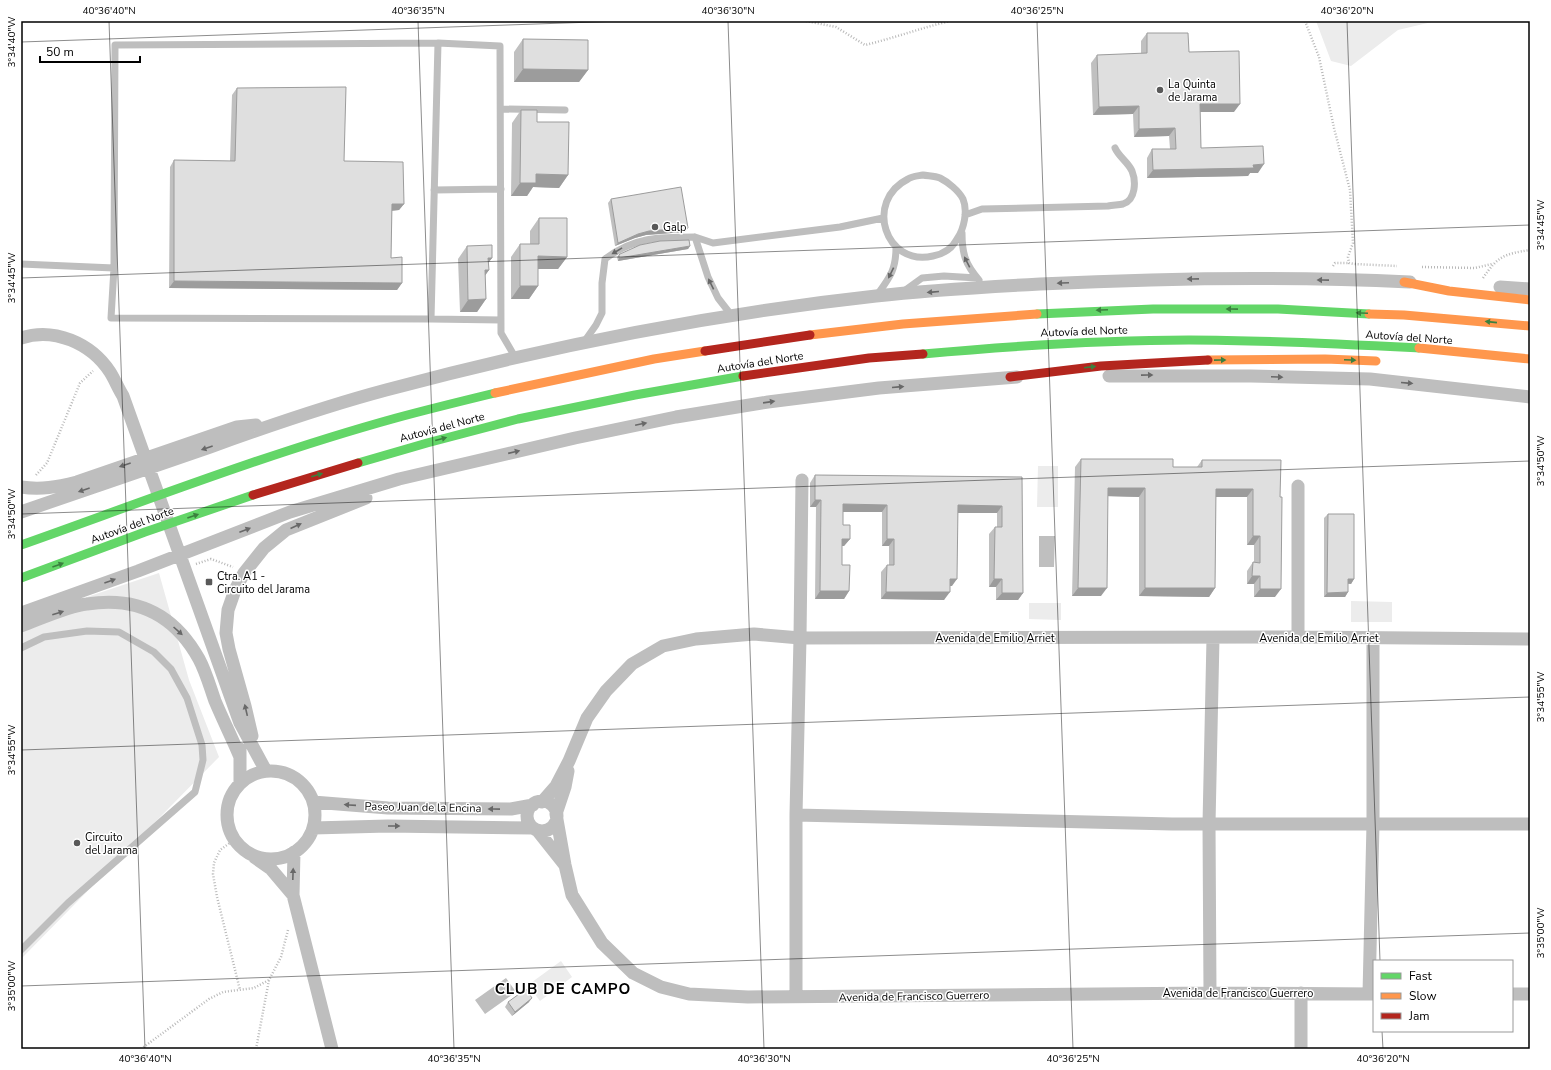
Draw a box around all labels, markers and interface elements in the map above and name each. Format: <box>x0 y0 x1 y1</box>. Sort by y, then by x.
text: 40°36'40"N <box>82 4 136 18</box>
text: 40°36'35"N <box>391 4 445 18</box>
text: 40°36'30"N <box>701 4 755 18</box>
text: 40°36'25"N <box>1010 4 1064 18</box>
text: 40°36'20"N <box>1320 4 1374 18</box>
text: 3°34'40"W <box>5 17 19 67</box>
scale bar <box>40 38 140 64</box>
text: 50 m <box>46 44 74 60</box>
place label: La Quinta de Jarama <box>1168 77 1218 105</box>
marker: La Quinta de Jarama <box>1155 85 1165 95</box>
text: 3°34'45"W <box>1534 200 1548 250</box>
place label: Galp <box>663 220 687 235</box>
marker: Galp <box>650 222 660 232</box>
one-way arrow <box>611 248 623 255</box>
text: 3°34'45"W <box>5 253 19 303</box>
one-way arrow <box>964 256 970 268</box>
one-way arrow <box>888 267 894 279</box>
one-way arrow <box>1186 276 1199 282</box>
one-way arrow <box>1316 277 1329 283</box>
one-way arrow <box>708 278 714 289</box>
one-way arrow <box>1056 280 1069 286</box>
one-way arrow <box>927 288 939 295</box>
one-way arrow <box>1096 306 1108 313</box>
one-way arrow <box>1225 306 1238 312</box>
one-way arrow <box>1356 309 1368 316</box>
one-way arrow <box>1485 319 1497 325</box>
street label: Autovía del Norte <box>1040 322 1128 341</box>
street label: Autovía del Norte <box>1365 327 1453 348</box>
street label: Autovía del Norte <box>716 348 805 377</box>
one-way arrow <box>1214 357 1227 363</box>
one-way arrow <box>1344 357 1357 363</box>
one-way arrow <box>1084 364 1096 370</box>
one-way arrow <box>1141 372 1154 378</box>
one-way arrow <box>1271 374 1284 380</box>
one-way arrow <box>1401 379 1413 386</box>
one-way arrow <box>892 383 904 390</box>
one-way arrow <box>763 399 775 405</box>
street label: Autovía del Norte <box>398 409 486 446</box>
one-way arrow <box>634 421 647 427</box>
one-way arrow <box>436 436 448 442</box>
text: 3°34'50"W <box>1534 436 1548 486</box>
one-way arrow <box>200 445 212 451</box>
one-way arrow <box>507 449 520 455</box>
one-way arrow <box>119 463 131 469</box>
one-way arrow <box>311 472 323 478</box>
one-way arrow <box>78 488 90 494</box>
text: 3°34'50"W <box>5 489 19 539</box>
street label: Autovía del Norte <box>89 503 176 547</box>
one-way arrow <box>187 513 199 519</box>
one-way arrow <box>291 523 302 529</box>
one-way arrow <box>239 526 251 532</box>
one-way arrow <box>52 561 64 567</box>
place label: Ctra. A1 - Circuito del Jarama <box>217 569 310 597</box>
marker: Ctra. A1 - Circuito del Jarama <box>204 577 214 587</box>
one-way arrow <box>105 578 117 584</box>
one-way arrow <box>52 609 64 615</box>
one-way arrow <box>173 626 183 635</box>
street label: Avenida de Emilio Arriet <box>935 631 1055 646</box>
street label: Avenida de Emilio Arriet <box>1259 631 1379 646</box>
text: 3°34'55"W <box>1534 672 1548 722</box>
one-way arrow <box>242 703 248 716</box>
text: 3°34'55"W <box>5 725 19 775</box>
street label: Paseo Juan de la Encina <box>365 799 482 816</box>
one-way arrow <box>343 802 356 808</box>
one-way arrow <box>487 806 500 812</box>
one-way arrow <box>388 823 401 829</box>
place label: Circuito del Jarama <box>85 830 138 858</box>
marker: Circuito del Jarama <box>72 838 82 848</box>
one-way arrow <box>290 868 297 880</box>
text: 3°35'00"W <box>1534 908 1548 958</box>
legend <box>1373 960 1513 1032</box>
text: 3°35'00"W <box>5 961 19 1011</box>
text: Fast <box>1409 968 1432 984</box>
district label: CLUB DE CAMPO <box>495 979 631 999</box>
street label: Avenida de Francisco Guerrero <box>1163 986 1313 1001</box>
street label: Avenida de Francisco Guerrero <box>839 988 989 1005</box>
text: Slow <box>1409 988 1437 1004</box>
text: Jam <box>1408 1008 1430 1024</box>
text: 40°36'40"N <box>118 1052 172 1066</box>
text: 40°36'35"N <box>427 1052 481 1066</box>
text: 40°36'30"N <box>737 1052 791 1066</box>
text: 40°36'25"N <box>1046 1052 1100 1066</box>
text: 40°36'20"N <box>1356 1052 1410 1066</box>

